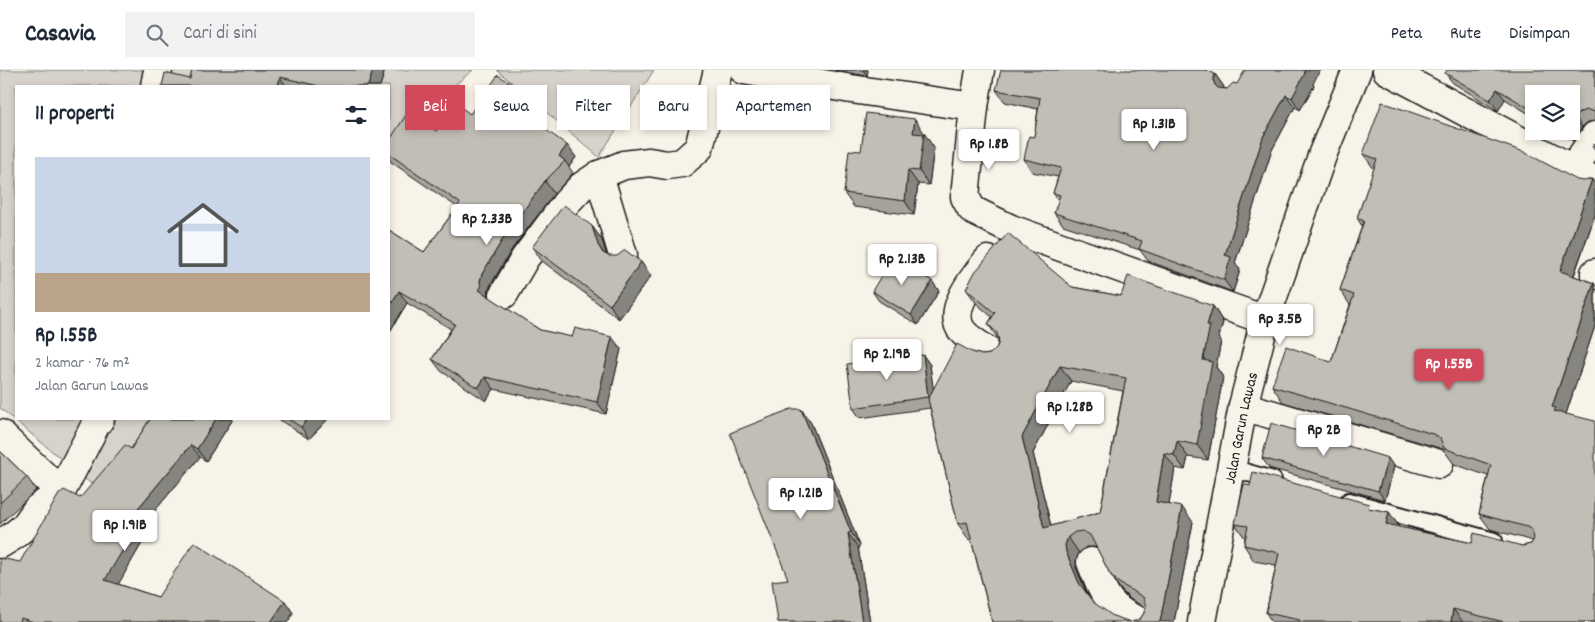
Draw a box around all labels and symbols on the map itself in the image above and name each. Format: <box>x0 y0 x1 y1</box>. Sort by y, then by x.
pin: Rp 1.31B <box>1102 108 1206 151</box>
pin: Rp 1.8B <box>943 128 1035 171</box>
pin: Rp 2.33B <box>435 204 539 246</box>
pin: Rp 2.13B <box>850 244 954 286</box>
pin: Rp 3.5B <box>1234 304 1326 346</box>
pin: Rp 2.19B <box>835 338 939 381</box>
pin: Rp 1.55B <box>1397 348 1501 391</box>
street label: Jalan Garun Lawas <box>1219 370 1265 486</box>
pin: Rp 1.28B <box>1018 392 1122 434</box>
pin: Rp 2B <box>1289 414 1359 457</box>
pin: Rp 1.21B <box>749 478 853 520</box>
pin: Rp 1.91B <box>73 510 177 552</box>

